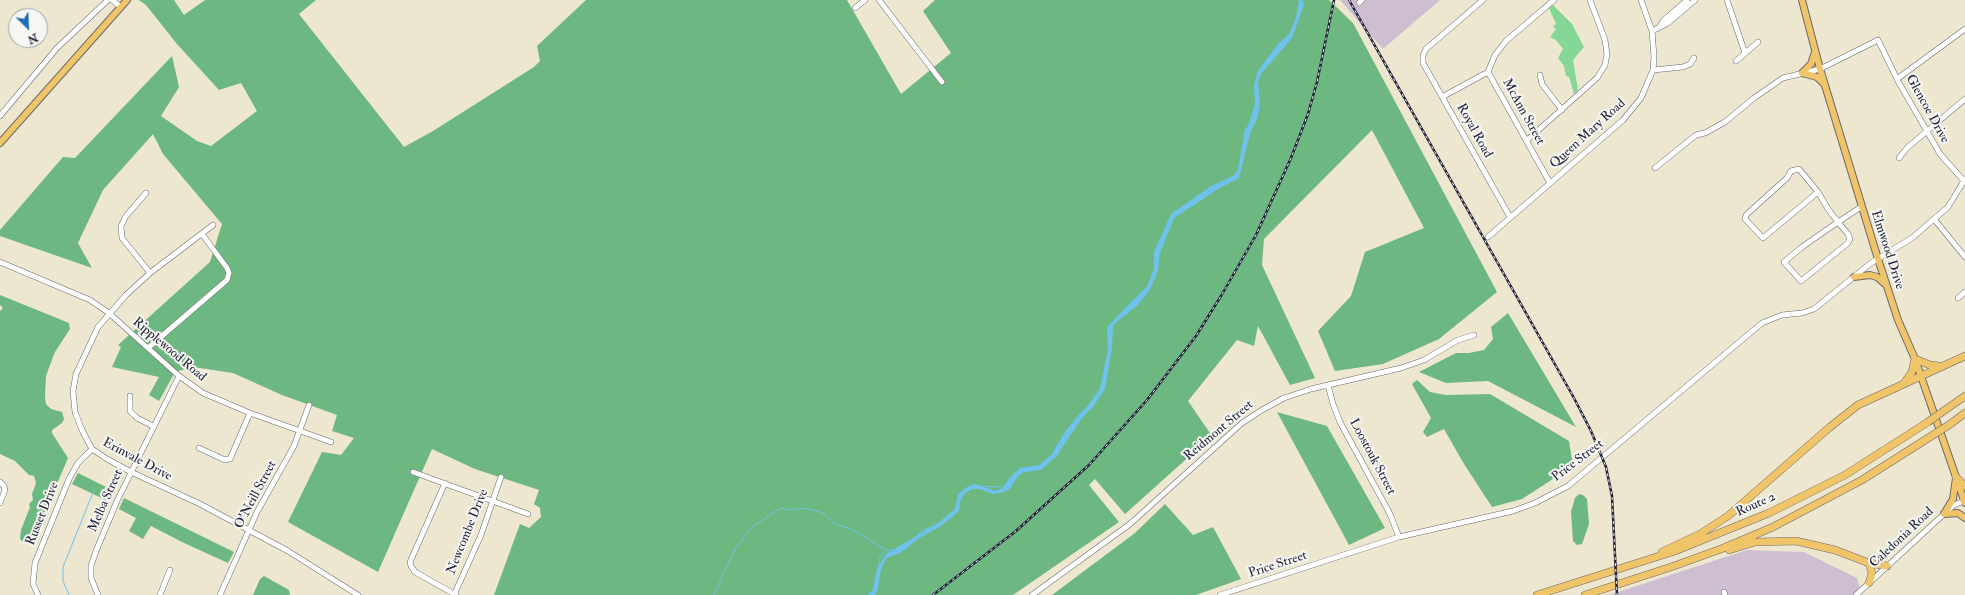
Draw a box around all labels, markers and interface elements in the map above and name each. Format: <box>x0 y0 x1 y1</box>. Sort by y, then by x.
north arrow <box>8 8 48 48</box>
text: N <box>26 31 40 46</box>
street label: Glencoe Drive <box>1902 72 1952 146</box>
street label: McAnn Street <box>1498 76 1548 148</box>
street label: Queen Mary Road <box>1547 96 1629 172</box>
street label: Royal Road <box>1453 101 1495 161</box>
street label: Elmwood Drive <box>1867 209 1907 291</box>
street label: Ripplewood Road <box>129 315 209 385</box>
street label: Reidmont Street <box>1181 397 1257 465</box>
street label: Loostouk Street <box>1345 416 1399 498</box>
street label: Erinvale Drive <box>100 435 174 485</box>
street label: Price Street <box>1549 437 1607 485</box>
street label: O'Neill Street <box>232 458 280 532</box>
street label: Melba Street <box>85 467 127 535</box>
street label: Russet Drive <box>23 480 63 548</box>
street label: Newcombe Drive <box>444 487 492 577</box>
street label: Route 2 <box>1734 490 1778 520</box>
street label: Caledonia Road <box>1867 504 1937 572</box>
street label: Price Street <box>1247 548 1309 582</box>

